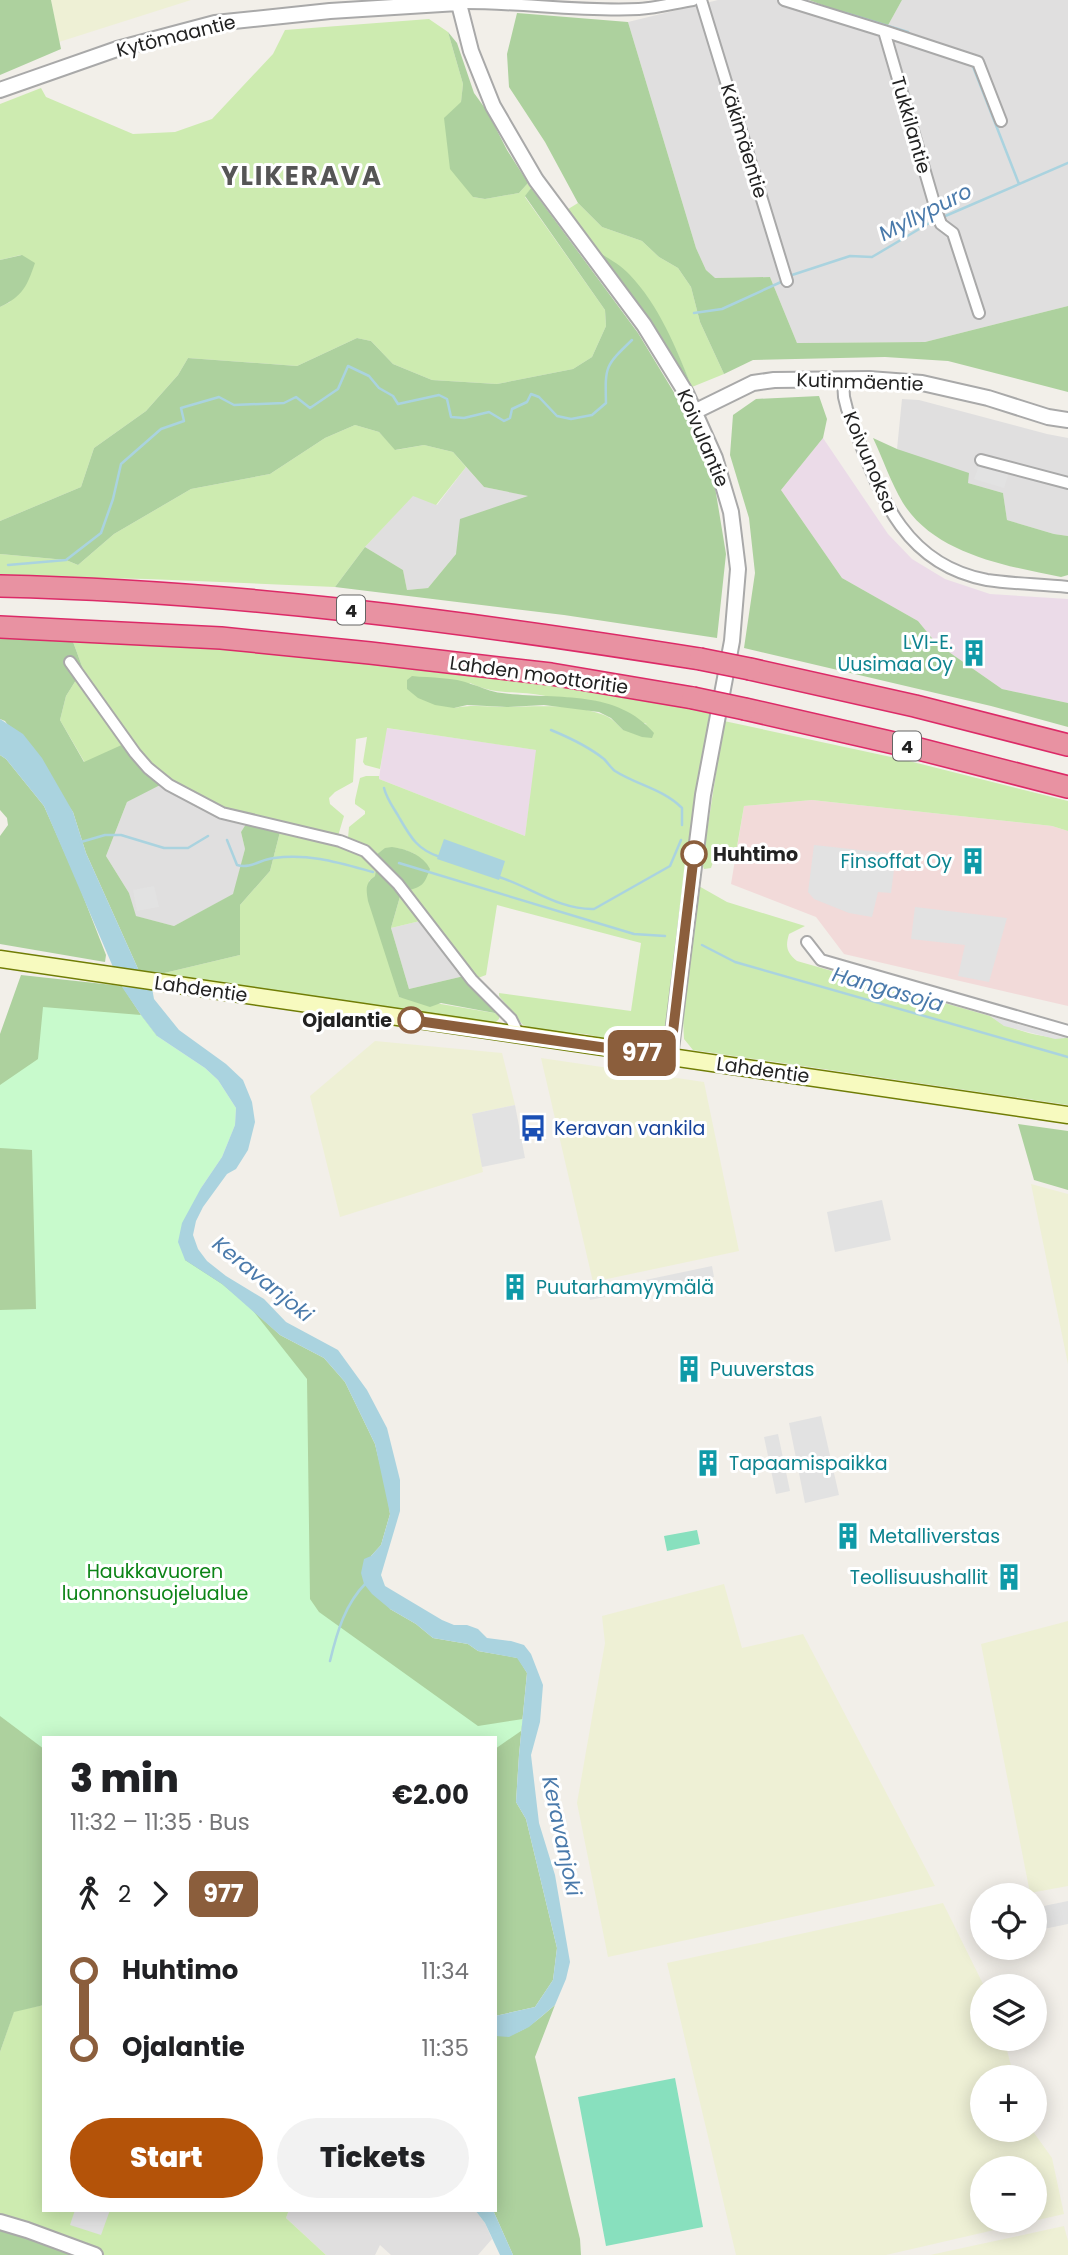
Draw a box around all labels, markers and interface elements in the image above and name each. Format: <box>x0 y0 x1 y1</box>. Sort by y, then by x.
street label: Kytömaantie <box>114 8 238 64</box>
street label: Tukkilantie <box>884 73 938 177</box>
street label: Käkimäentie <box>714 80 774 202</box>
district label: YLIKERAVA <box>221 158 383 194</box>
water label: Myllypuro <box>873 176 977 248</box>
street label: Kutinmäentie <box>796 366 924 398</box>
street label: Koivulantie <box>670 385 736 491</box>
street label: Koivunoksa <box>836 407 904 517</box>
road number: 4 <box>337 596 365 624</box>
place label: LVI-E. Uusimaa Oy <box>837 629 953 678</box>
building icon: LVI-E. Uusimaa Oy <box>959 638 989 668</box>
street label: Lahden moottoritie <box>448 649 630 701</box>
road number: 4 <box>893 732 921 760</box>
marker: Huhtimo <box>681 841 707 867</box>
place label: Huhtimo <box>713 841 798 868</box>
building icon: Finsoffat Oy <box>958 846 988 876</box>
place label: Finsoffat Oy <box>841 848 952 875</box>
water label: Hangasoja <box>829 959 947 1019</box>
street label: Lahdentie <box>153 969 249 1009</box>
place label: Ojalantie <box>302 1007 392 1034</box>
marker: Ojalantie <box>398 1007 424 1033</box>
line badge: 977 <box>602 1030 682 1076</box>
text: 977 <box>622 1036 662 1069</box>
street label: Lahdentie <box>715 1050 811 1090</box>
bus stop icon: Keravan vankila <box>518 1113 548 1143</box>
place label: Keravan vankila <box>554 1115 705 1142</box>
water label: Keravanjoki <box>207 1229 320 1329</box>
building icon: Puutarhamyymälä <box>500 1272 530 1302</box>
place label: Puutarhamyymälä <box>536 1274 714 1301</box>
building icon: Puuverstas <box>674 1354 704 1384</box>
place label: Puuverstas <box>710 1356 814 1383</box>
building icon: Tapaamispaikka <box>693 1448 723 1478</box>
place label: Tapaamispaikka <box>729 1450 888 1477</box>
building icon: Metalliverstas <box>833 1521 863 1551</box>
place label: Metalliverstas <box>869 1523 1000 1550</box>
park label: Haukkavuoren luonnonsuojelualue <box>62 1558 248 1607</box>
building icon: Teollisuushallit <box>994 1562 1024 1592</box>
place label: Teollisuushallit <box>850 1564 988 1591</box>
text: 3 min <box>70 1752 179 1805</box>
water label: Keravanjoki <box>535 1773 589 1899</box>
text: €2.00 <box>392 1777 469 1813</box>
text: 11:32 – 11:35 · Bus <box>70 1806 250 1838</box>
icon: walk <box>70 1875 108 1913</box>
icon: forward <box>141 1875 179 1913</box>
text: 977 <box>203 1877 244 1910</box>
text: 2 <box>118 1878 131 1910</box>
map controls <box>970 1883 1047 2233</box>
button: locate <box>970 1883 1047 1960</box>
text: Huhtimo <box>122 1952 238 1988</box>
text: 11:34 <box>421 1955 469 1987</box>
button: layers <box>970 1974 1047 2051</box>
text: Ojalantie <box>122 2029 245 2065</box>
text: 11:35 <box>421 2032 469 2064</box>
button: + <box>970 2065 1047 2142</box>
button: Start <box>70 2118 263 2198</box>
button: Tickets <box>277 2118 469 2198</box>
button: − <box>970 2156 1047 2233</box>

